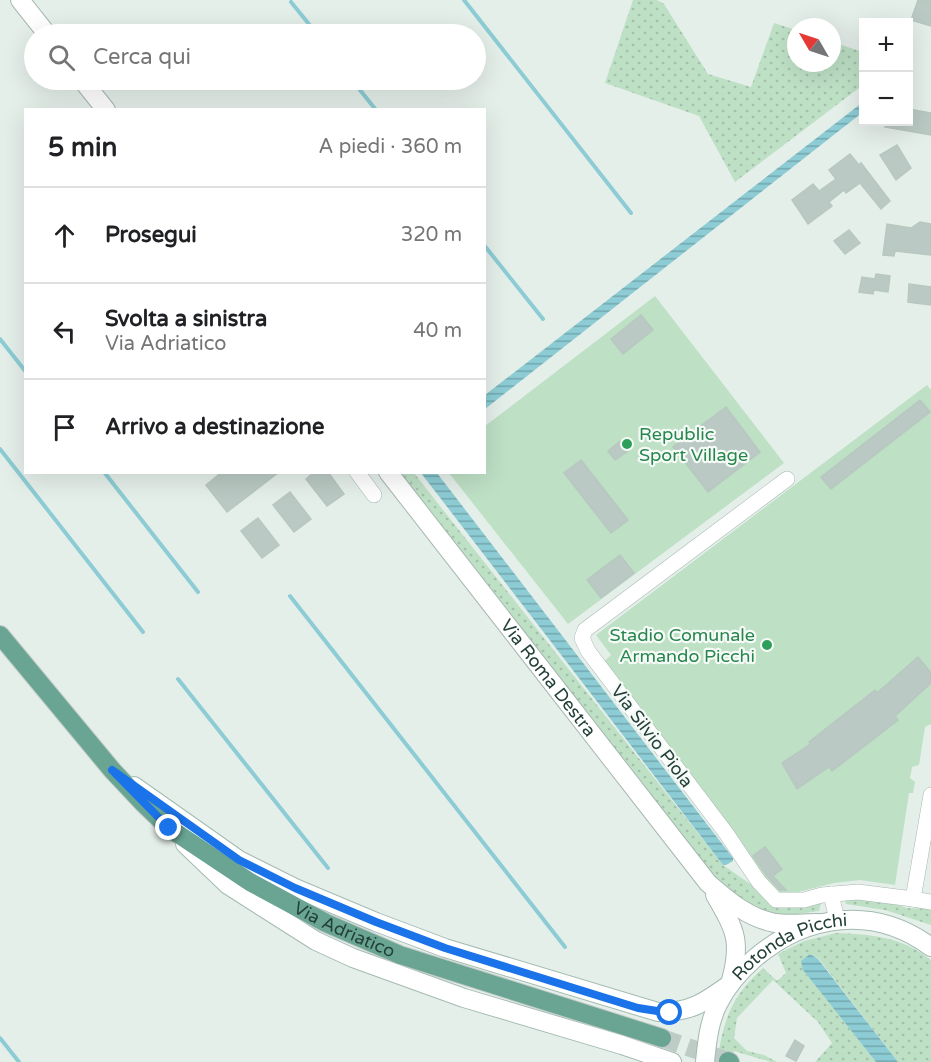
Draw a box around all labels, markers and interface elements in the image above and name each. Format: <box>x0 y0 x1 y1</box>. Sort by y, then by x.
north arrow <box>787 18 841 72</box>
map controls <box>859 18 913 126</box>
button: + <box>859 18 913 72</box>
search box <box>24 24 486 90</box>
icon: search <box>45 41 78 74</box>
text: Cerca qui <box>93 44 191 70</box>
button: − <box>859 72 913 126</box>
text: 5 min <box>48 132 117 163</box>
text: A piedi · 360 m <box>319 135 462 159</box>
icon: ahead <box>48 219 81 252</box>
text: Prosegui <box>105 222 197 248</box>
text: 320 m <box>401 223 462 247</box>
text: Svolta a sinistra <box>105 306 267 332</box>
icon: left <box>48 315 81 348</box>
text: 40 m <box>413 319 462 343</box>
text: Via Adriatico <box>105 332 226 356</box>
icon: arrive <box>48 411 81 444</box>
text: Arrivo a destinazione <box>105 414 324 440</box>
place label: Republic Sport Village <box>639 423 748 466</box>
marker: Republic Sport Village <box>620 437 634 451</box>
street label: Via Roma Destra <box>496 615 601 741</box>
place label: Stadio Comunale Armando Picchi <box>610 624 755 667</box>
marker: Stadio Comunale Armando Picchi <box>760 638 774 652</box>
street label: Via Silvio Piola <box>606 680 698 792</box>
route end <box>155 814 181 840</box>
street label: Via Adriatico <box>290 897 399 963</box>
street label: Rotonda Picchi <box>727 909 848 985</box>
route start <box>656 999 682 1025</box>

